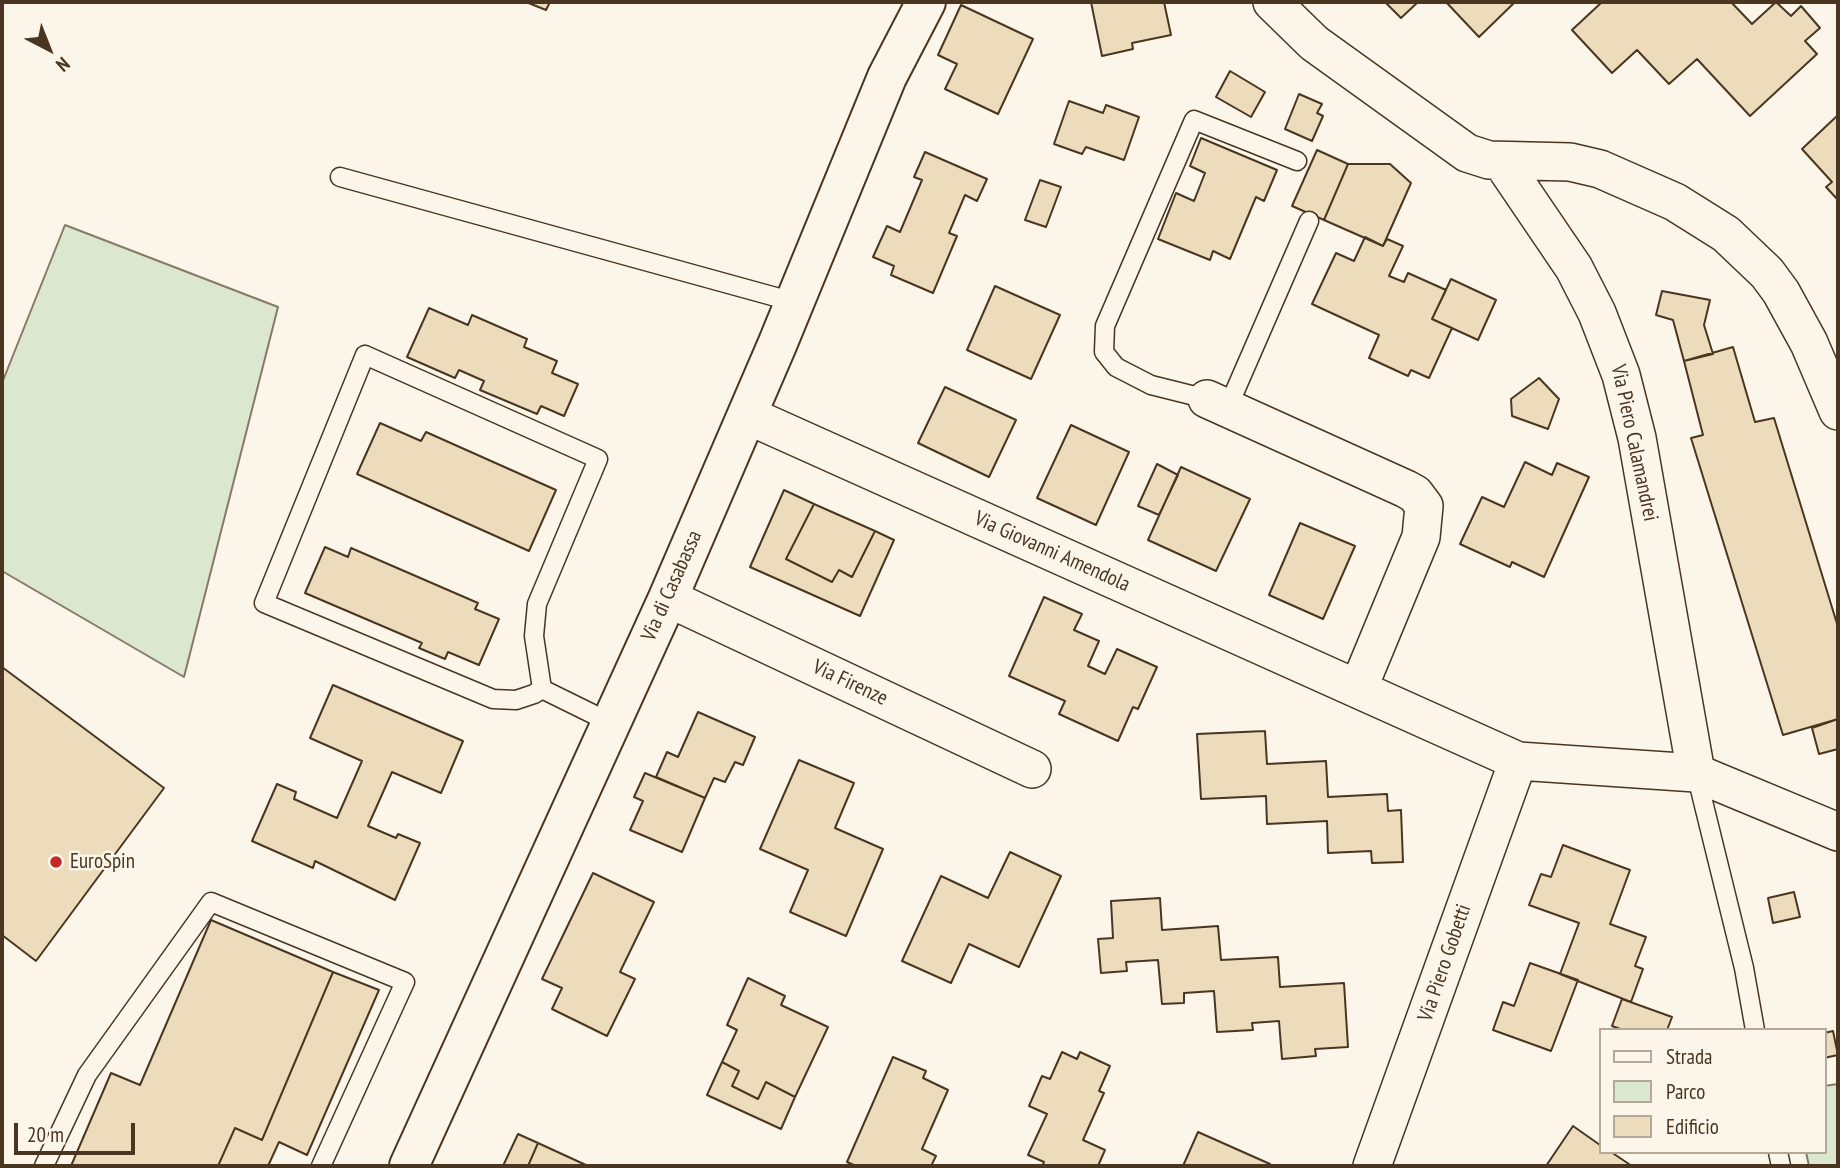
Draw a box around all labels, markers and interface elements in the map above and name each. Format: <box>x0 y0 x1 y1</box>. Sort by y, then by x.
north arrow <box>14 14 84 84</box>
text: N <box>51 52 75 77</box>
street label: Via Piero Calamandrei <box>1605 362 1663 524</box>
street label: Via Giovanni Amendola <box>970 506 1134 598</box>
street label: Via di Casabassa <box>636 527 708 645</box>
street label: Via Firenze <box>808 655 892 711</box>
place label: EuroSpin <box>70 849 135 875</box>
marker: EuroSpin <box>48 854 64 870</box>
street label: Via Piero Gobetti <box>1413 901 1477 1025</box>
legend <box>1598 1028 1826 1154</box>
text: Strada <box>1666 1043 1712 1070</box>
text: Parco <box>1666 1078 1705 1105</box>
scale bar <box>18 1108 138 1152</box>
text: Edificio <box>1666 1113 1719 1140</box>
text: 20 m <box>27 1121 64 1148</box>

